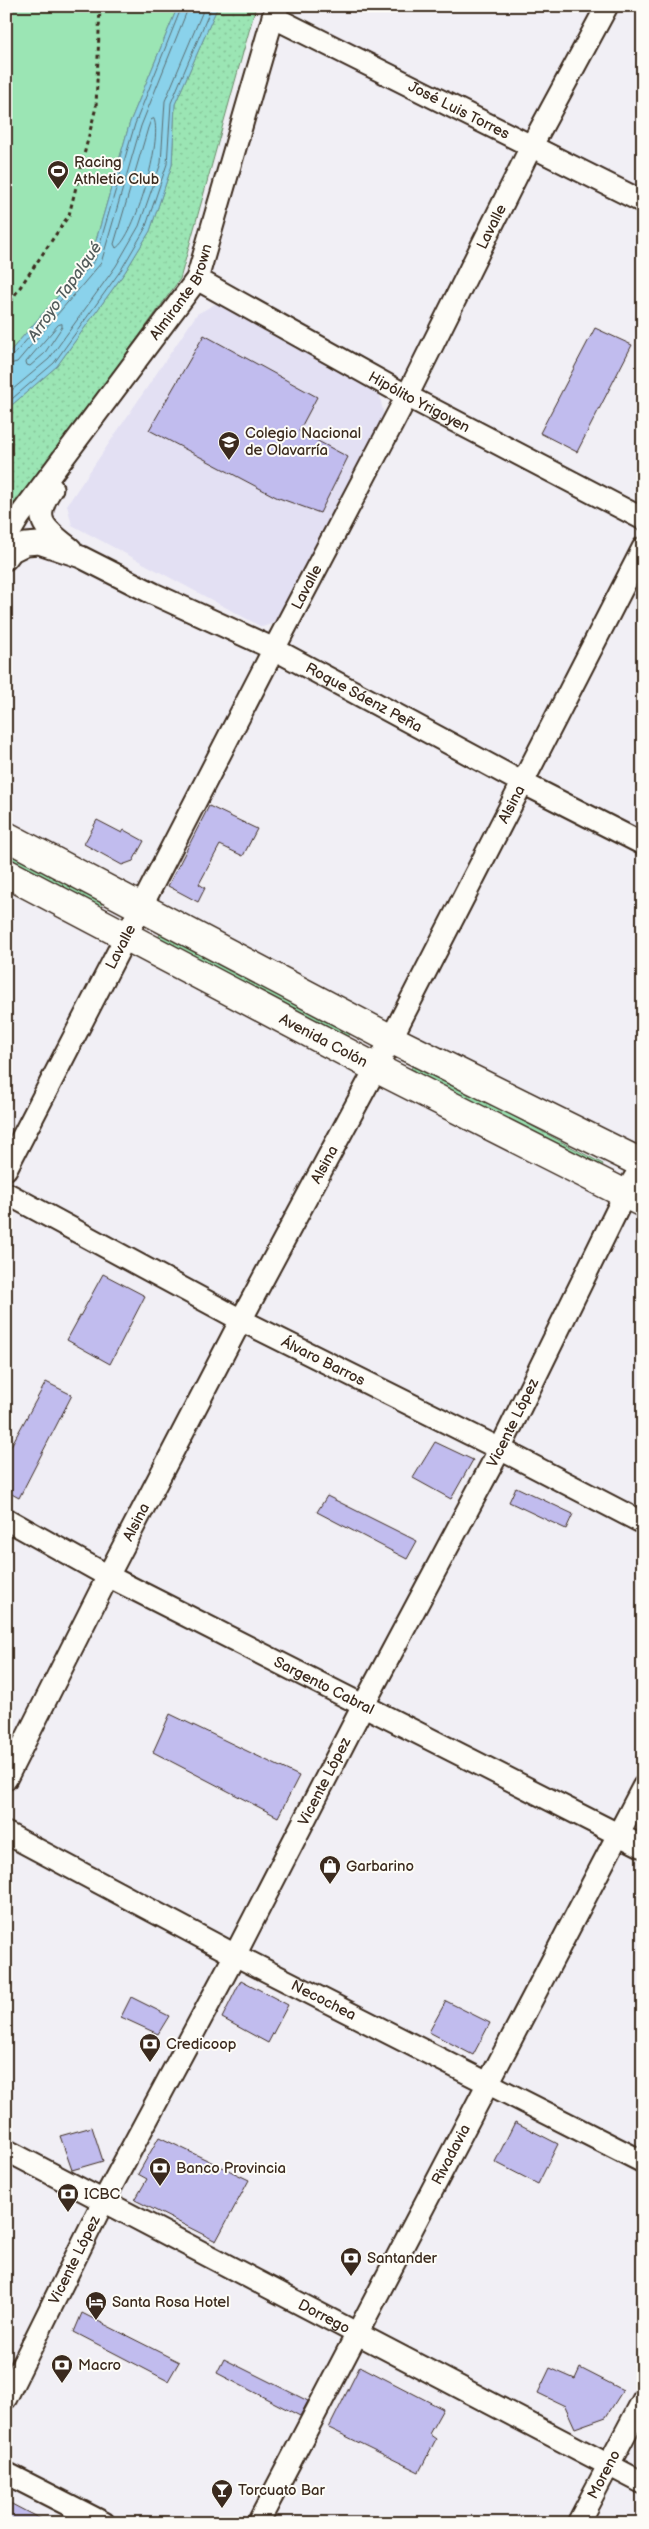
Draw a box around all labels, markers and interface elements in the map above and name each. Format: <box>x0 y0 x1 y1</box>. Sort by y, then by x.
street label: José Luis Torres <box>405 77 513 144</box>
place label: Racing Athletic Club <box>74 153 160 189</box>
sports icon: Racing Athletic Club <box>46 159 70 190</box>
street label: Lavalle <box>472 201 511 252</box>
water label: Arroyo Tapalqué <box>23 239 106 346</box>
street label: Almirante Brown <box>145 242 216 344</box>
street label: Hipólito Yrigoyen <box>365 367 473 437</box>
place label: Colegio Nacional de Olavarría <box>245 424 361 460</box>
school or university icon: Colegio Nacional de Olavarría <box>217 430 241 461</box>
street label: Lavalle <box>287 561 326 613</box>
street label: Roque Sáenz Peña <box>302 658 426 737</box>
street label: Alsina <box>494 782 529 827</box>
street label: Lavalle <box>101 921 140 972</box>
street label: Avenida Colón <box>276 1009 371 1071</box>
street label: Alsina <box>306 1142 342 1187</box>
street label: Álvaro Barros <box>278 1332 369 1390</box>
street label: Vicente López <box>483 1375 543 1471</box>
street label: Alsina <box>118 1500 154 1544</box>
street label: Sargento Cabral <box>271 1652 377 1719</box>
street label: Vicente López <box>294 1733 355 1829</box>
shop icon: Garbarino <box>318 1854 342 1885</box>
place label: Garbarino <box>346 1857 414 1876</box>
street label: Necochea <box>288 1976 359 2024</box>
bank icon: Credicoop <box>138 2032 162 2063</box>
place label: Credicoop <box>166 2035 237 2054</box>
street label: Rivadavia <box>427 2121 474 2188</box>
bank icon: Banco Provincia <box>148 2156 172 2187</box>
place label: Banco Provincia <box>176 2159 286 2178</box>
bank icon: ICBC <box>56 2182 80 2213</box>
place label: ICBC <box>84 2185 121 2204</box>
street label: Vicente López <box>44 2212 105 2308</box>
bank icon: Santander <box>339 2246 363 2277</box>
place label: Santander <box>367 2249 438 2268</box>
hotel icon: Santa Rosa Hotel <box>84 2290 108 2321</box>
place label: Santa Rosa Hotel <box>112 2293 230 2312</box>
street label: Dorrego <box>295 2295 353 2338</box>
bank icon: Macro <box>50 2353 74 2384</box>
place label: Macro <box>78 2356 121 2375</box>
street label: Moreno <box>583 2447 624 2502</box>
bar icon: Torcuato Bar <box>210 2478 234 2509</box>
place label: Torcuato Bar <box>238 2481 325 2500</box>

